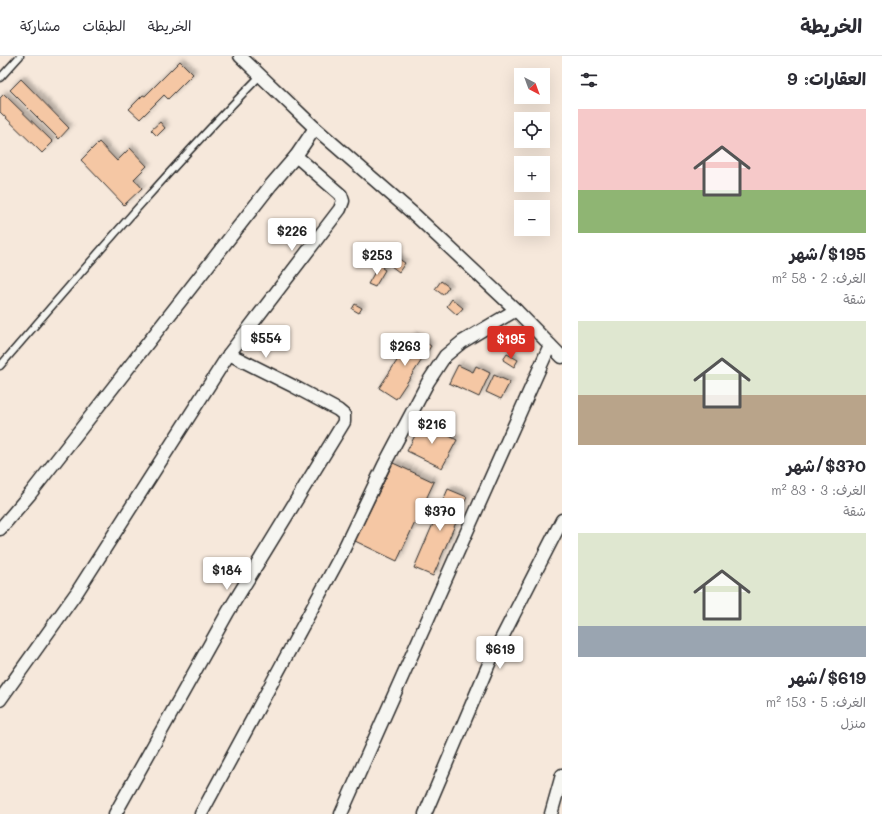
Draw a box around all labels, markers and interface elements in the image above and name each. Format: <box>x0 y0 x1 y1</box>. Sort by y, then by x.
text: الخريطة <box>800 13 862 38</box>
text: مشاركة <box>20 16 60 35</box>
text: الطبقات <box>82 16 126 35</box>
text: الخريطة <box>148 16 191 35</box>
text: العقارات: 9 <box>787 67 866 89</box>
north arrow <box>514 68 550 104</box>
map controls <box>514 68 550 236</box>
icon: filters <box>578 69 600 91</box>
button: locate <box>514 112 550 148</box>
icon: home <box>686 135 758 207</box>
button: + <box>514 156 550 192</box>
button: − <box>514 200 550 236</box>
pin: $226 <box>268 218 316 252</box>
text: $226 <box>277 222 307 239</box>
pin: $253 <box>353 242 401 276</box>
text: $195/شهر <box>790 242 866 264</box>
text: $253 <box>362 246 392 263</box>
text: الغرف: 2 · 58 m² <box>772 269 866 286</box>
text: شقة <box>843 290 866 307</box>
pin: $554 <box>242 325 290 359</box>
pin: $195 <box>487 326 535 360</box>
text: $554 <box>250 329 282 346</box>
text: $195 <box>496 330 526 347</box>
pin: $263 <box>381 333 429 367</box>
text: $263 <box>390 337 420 354</box>
icon: home <box>686 347 758 419</box>
pin: $216 <box>408 411 456 445</box>
text: $216 <box>418 415 446 432</box>
text: $370/شهر <box>787 454 866 476</box>
text: الغرف: 3 · 83 m² <box>771 481 866 498</box>
pin: $370 <box>416 498 464 532</box>
text: $370 <box>424 502 456 519</box>
text: شقة <box>843 502 866 519</box>
pin: $184 <box>203 557 251 591</box>
icon: home <box>686 559 758 631</box>
text: $184 <box>212 561 242 578</box>
pin: $619 <box>476 636 524 670</box>
text: $619 <box>485 640 515 657</box>
text: $619/شهر <box>789 666 866 688</box>
text: الغرف: 5 · 153 m² <box>766 693 866 710</box>
text: منزل <box>840 714 866 731</box>

